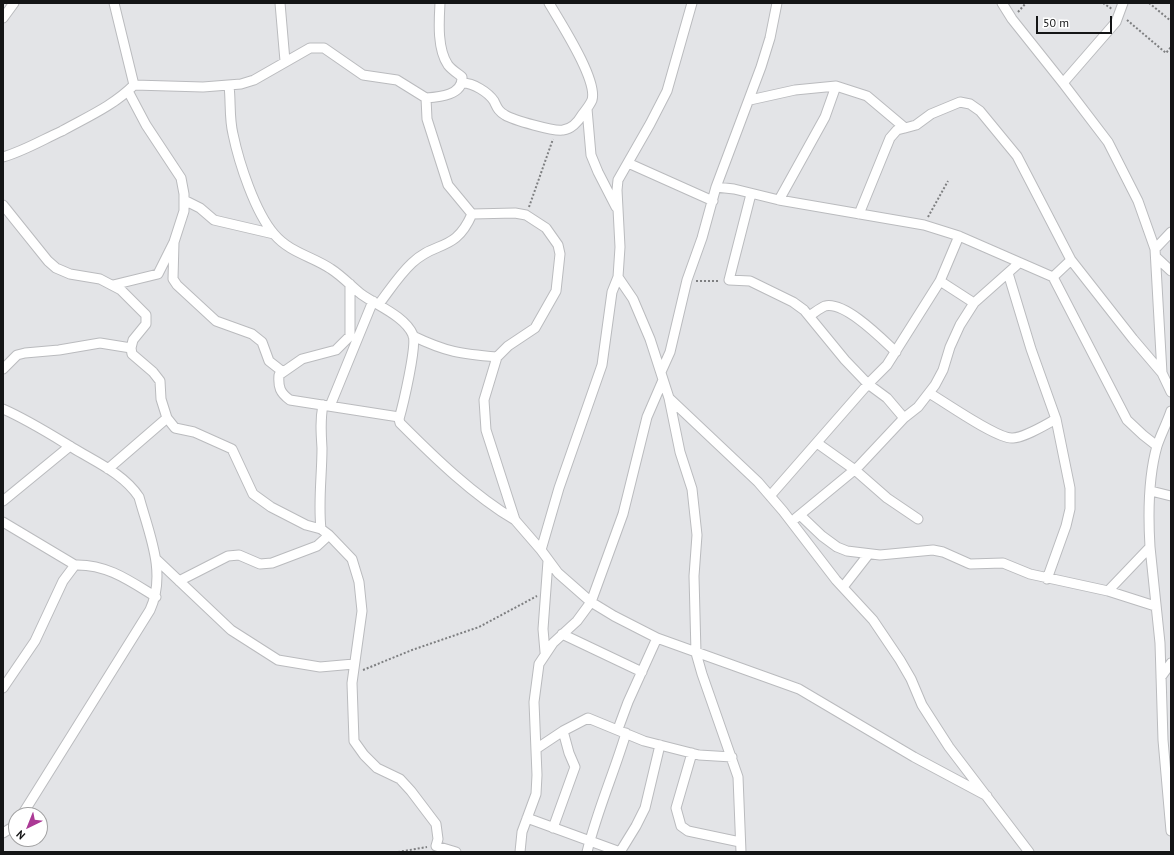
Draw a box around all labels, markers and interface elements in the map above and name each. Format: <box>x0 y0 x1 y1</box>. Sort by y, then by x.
scale bar <box>1038 8 1114 34</box>
text: 50 m <box>1043 15 1069 30</box>
north arrow <box>8 807 48 847</box>
text: N <box>13 827 28 843</box>

